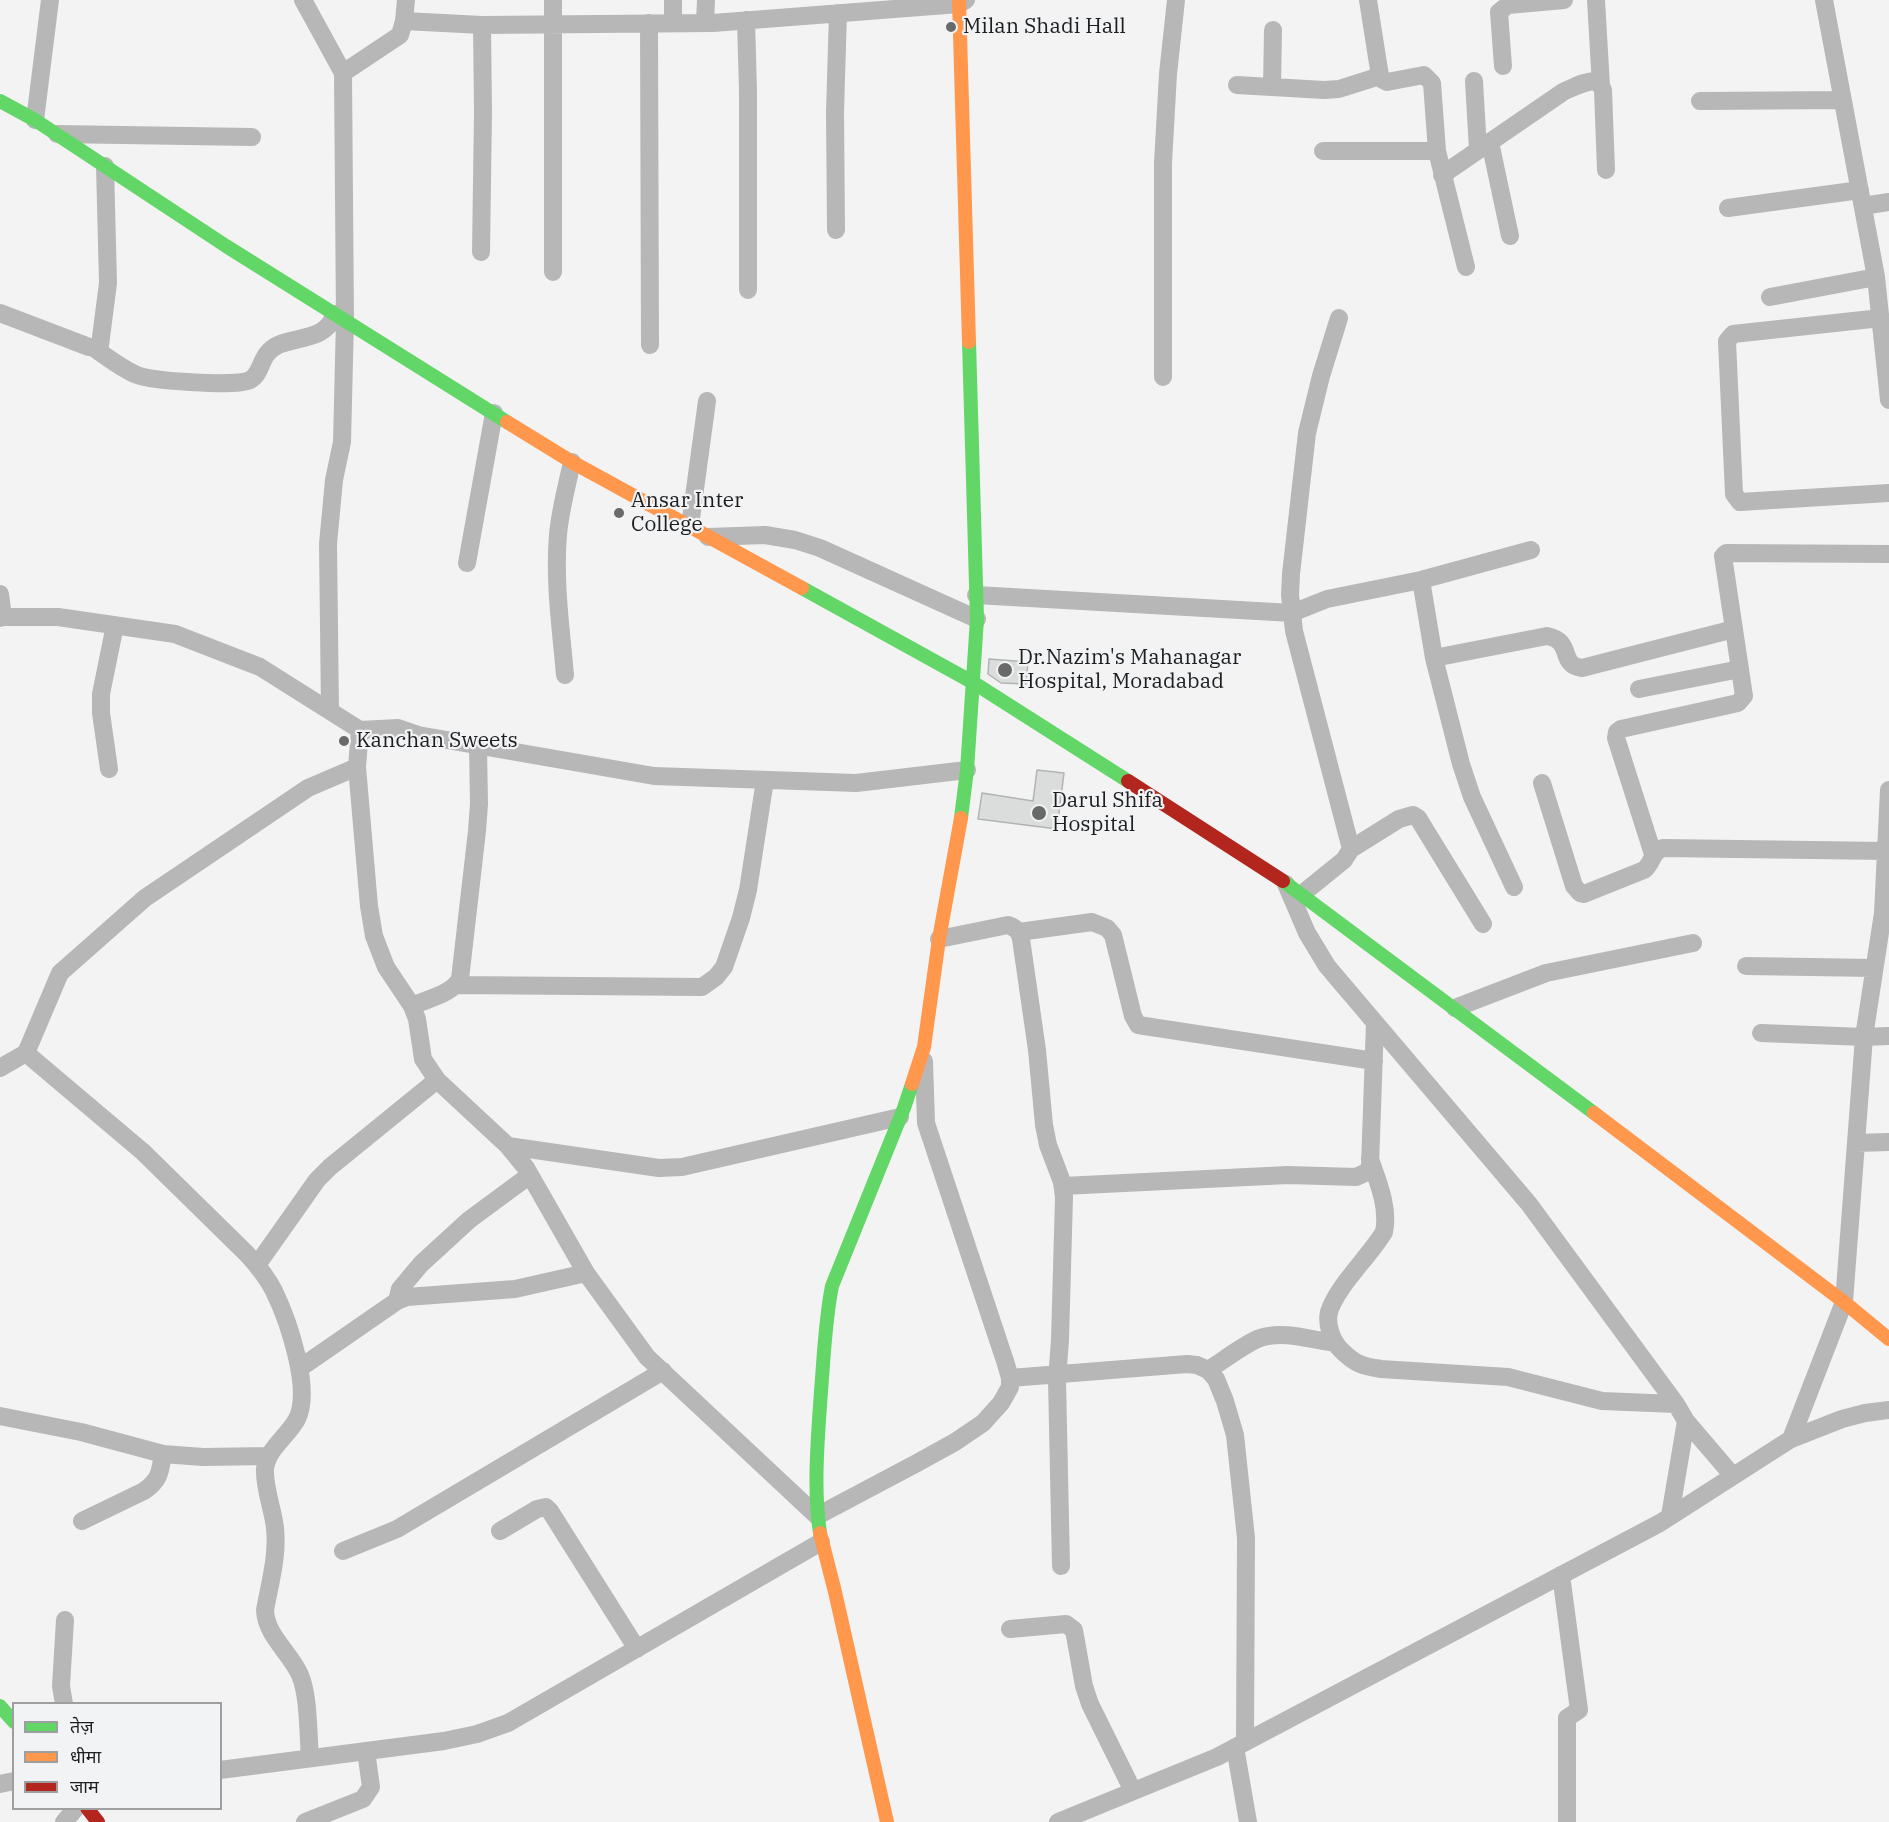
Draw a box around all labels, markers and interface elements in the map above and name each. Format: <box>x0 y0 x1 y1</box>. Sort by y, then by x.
place label: Milan Shadi Hall <box>963 14 1126 40</box>
marker: Milan Shadi Hall <box>944 20 958 34</box>
place label: Ansar Inter College <box>631 488 743 538</box>
marker: Ansar Inter College <box>612 506 626 520</box>
place label: Dr.Nazim's Mahanagar Hospital, Moradabad <box>1018 645 1241 695</box>
marker: Dr.Nazim's Mahanagar Hospital, Moradabad <box>996 661 1014 679</box>
place label: Kanchan Sweets <box>356 728 518 754</box>
marker: Kanchan Sweets <box>337 734 351 748</box>
place label: Darul Shifa Hospital <box>1052 788 1163 838</box>
marker: Darul Shifa Hospital <box>1030 804 1048 822</box>
legend <box>12 1702 222 1810</box>
text: तेज़ <box>70 1715 94 1738</box>
text: धीमा <box>70 1745 101 1768</box>
text: जाम <box>70 1775 99 1798</box>

